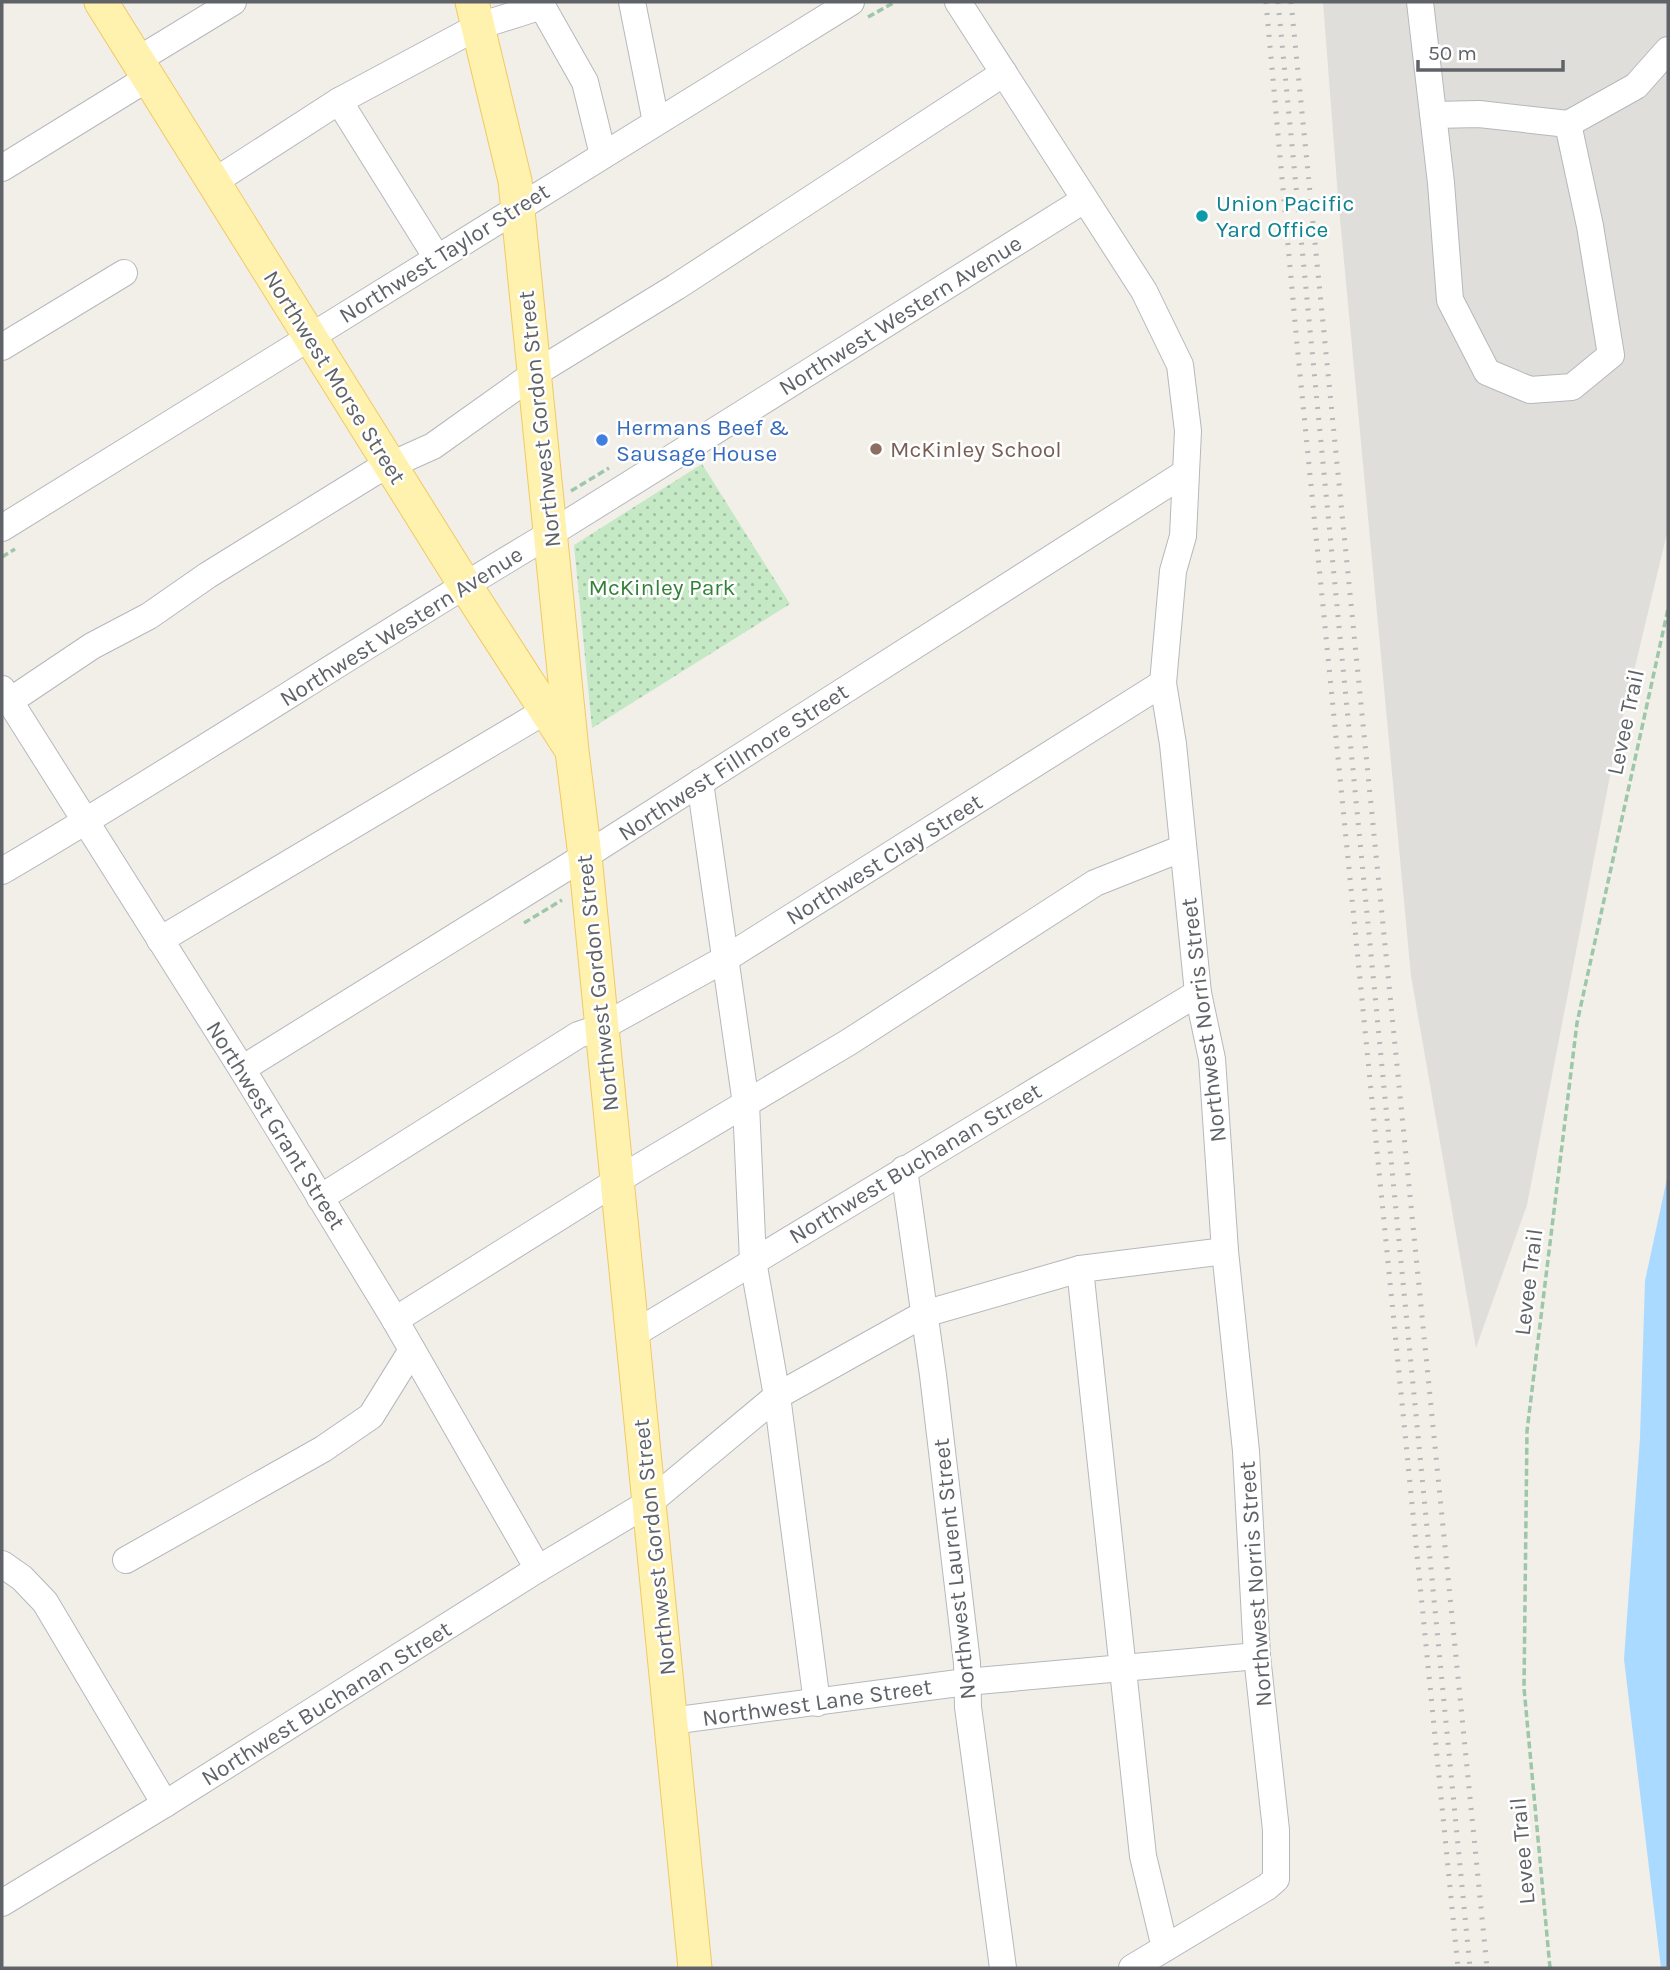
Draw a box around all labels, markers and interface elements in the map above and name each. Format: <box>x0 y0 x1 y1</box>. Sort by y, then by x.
scale bar <box>1418 28 1563 72</box>
text: 50 m <box>1428 41 1477 65</box>
street label: Northwest Taylor Street <box>334 178 555 329</box>
place label: Union Pacific Yard Office <box>1216 190 1354 243</box>
marker: Union Pacific Yard Office <box>1194 208 1210 224</box>
street label: Northwest Western Avenue <box>774 229 1027 401</box>
street label: Northwest Morse Street <box>258 266 412 489</box>
street label: Northwest Gordon Street <box>513 289 566 549</box>
place label: Hermans Beef & Sausage House <box>616 414 789 467</box>
marker: Hermans Beef & Sausage House <box>594 432 610 448</box>
place label: McKinley School <box>890 436 1062 463</box>
marker: McKinley School <box>868 441 884 457</box>
street label: Northwest Western Avenue <box>275 540 528 712</box>
park label: McKinley Park <box>588 574 736 601</box>
street label: Levee Trail <box>1601 667 1650 777</box>
street label: Northwest Fillmore Street <box>613 678 853 847</box>
street label: Northwest Clay Street <box>781 788 988 931</box>
street label: Northwest Gordon Street <box>571 853 624 1113</box>
street label: Northwest Norris Street <box>1175 896 1232 1144</box>
street label: Northwest Grant Street <box>200 1016 351 1235</box>
street label: Northwest Buchanan Street <box>784 1077 1047 1250</box>
street label: Levee Trail <box>1509 1227 1548 1337</box>
street label: Northwest Gordon Street <box>628 1417 681 1677</box>
street label: Northwest Laurent Street <box>927 1437 982 1701</box>
street label: Northwest Norris Street <box>1233 1460 1278 1708</box>
street label: Northwest Buchanan Street <box>196 1615 456 1792</box>
street label: Northwest Lane Street <box>701 1673 934 1732</box>
street label: Levee Trail <box>1504 1796 1541 1906</box>

